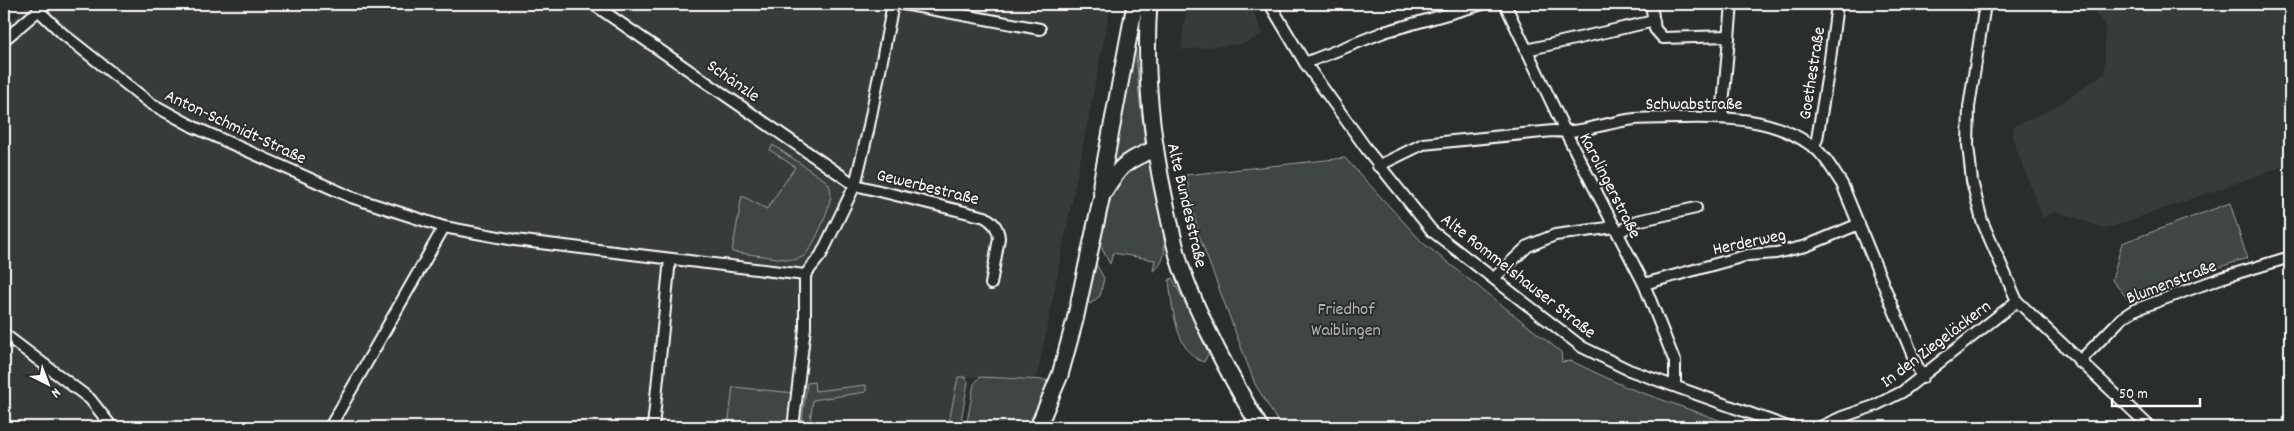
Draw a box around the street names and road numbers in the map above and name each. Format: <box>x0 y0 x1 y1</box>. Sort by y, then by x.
street label: Goethestraße <box>1794 25 1833 122</box>
street label: Schänzle <box>701 55 764 109</box>
street label: Anton-Schmidt-Straße <box>160 84 310 172</box>
street label: Schwabstraße <box>1645 93 1743 118</box>
street label: Karolingerstraße <box>1571 129 1646 243</box>
street label: Alte Bundesstraße <box>1159 141 1212 270</box>
street label: Gewerbestraße <box>874 164 981 213</box>
street label: Alte Rommelshauser Straße <box>1435 208 1600 346</box>
street label: Herderweg <box>1711 223 1789 263</box>
street label: Blumenstraße <box>2123 255 2221 312</box>
street label: In den Ziegeläckern <box>1876 295 1997 395</box>

